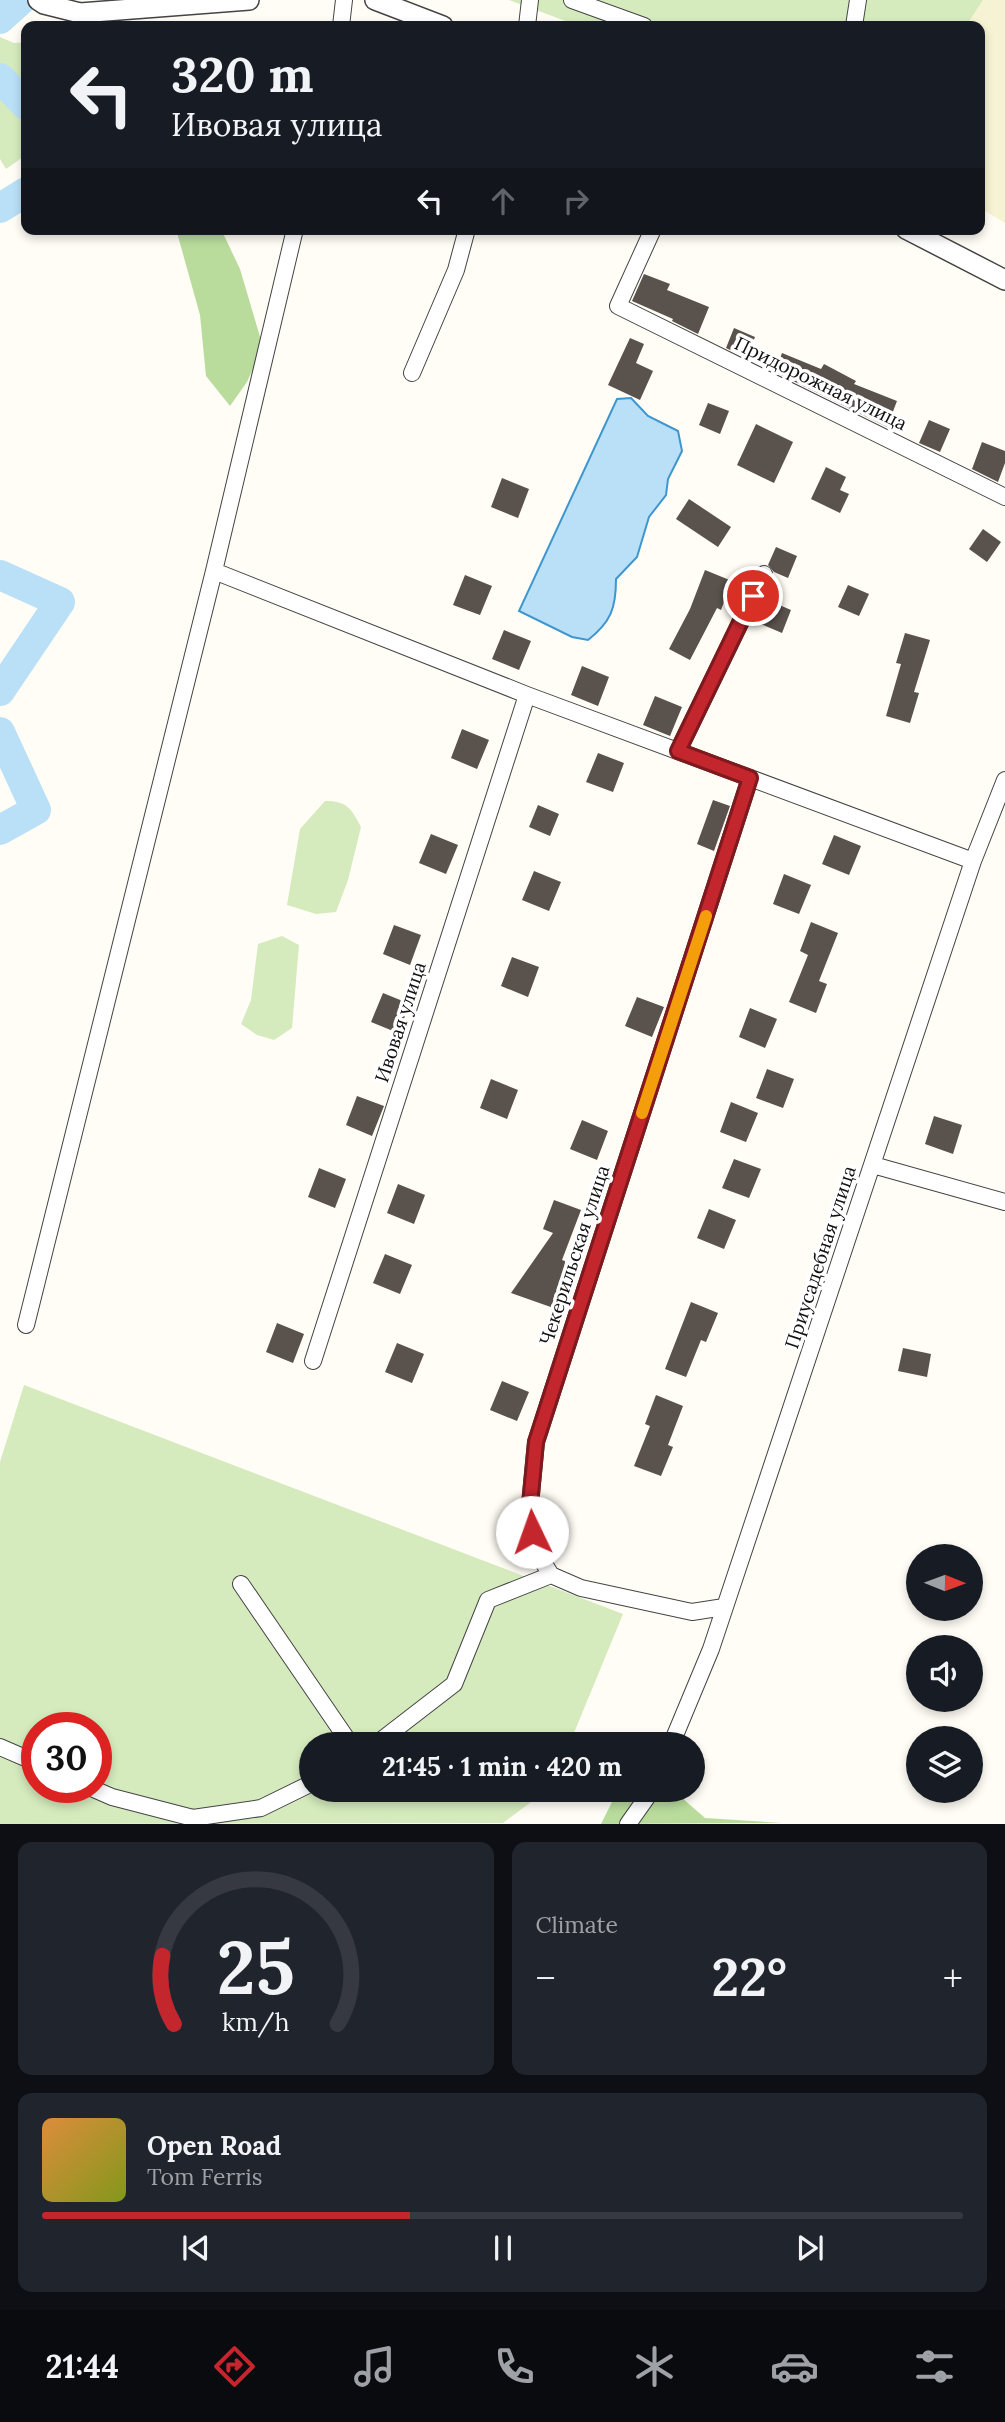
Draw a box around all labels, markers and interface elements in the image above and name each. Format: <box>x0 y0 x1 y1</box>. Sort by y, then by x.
text: 320 m <box>171 43 314 105</box>
icon: left <box>56 49 147 140</box>
text: Ивовая улица <box>171 104 382 145</box>
icon: left <box>411 182 449 220</box>
icon: ahead <box>484 182 522 220</box>
icon: right <box>557 182 595 220</box>
street label: Придорожная улица <box>731 331 911 435</box>
pin <box>723 566 783 626</box>
icon: arrive <box>734 577 772 615</box>
street label: Ивовая улица <box>369 958 431 1085</box>
street label: Чекерильская улица <box>534 1162 614 1348</box>
street label: Приусадебная улица <box>779 1162 861 1351</box>
position arrow <box>495 1495 569 1569</box>
north arrow <box>906 1544 984 1620</box>
map controls <box>906 1544 983 1803</box>
button: sound <box>906 1635 983 1712</box>
speed limit sign: 30 <box>21 1712 112 1803</box>
button: layers <box>906 1726 983 1803</box>
text: 21:45 · 1 min · 420 m <box>382 1750 622 1783</box>
text: Climate <box>536 1910 618 1939</box>
text: 25 <box>217 1922 295 2015</box>
text: 22° <box>712 1944 787 2010</box>
text: − <box>536 1954 556 2002</box>
text: + <box>943 1954 963 2002</box>
text: km/h <box>222 2006 290 2038</box>
text: Open Road <box>147 2129 281 2162</box>
text: Tom Ferris <box>147 2162 262 2191</box>
icon: previous <box>177 2229 215 2267</box>
icon: pause <box>484 2229 522 2267</box>
icon: next <box>791 2229 829 2267</box>
icon: directions <box>210 2342 259 2391</box>
icon: music <box>350 2342 399 2391</box>
icon: phone <box>490 2342 539 2391</box>
icon: climate <box>630 2342 679 2391</box>
icon: car <box>770 2342 819 2391</box>
icon: filters <box>910 2342 959 2391</box>
text: 21:44 <box>46 2346 119 2387</box>

